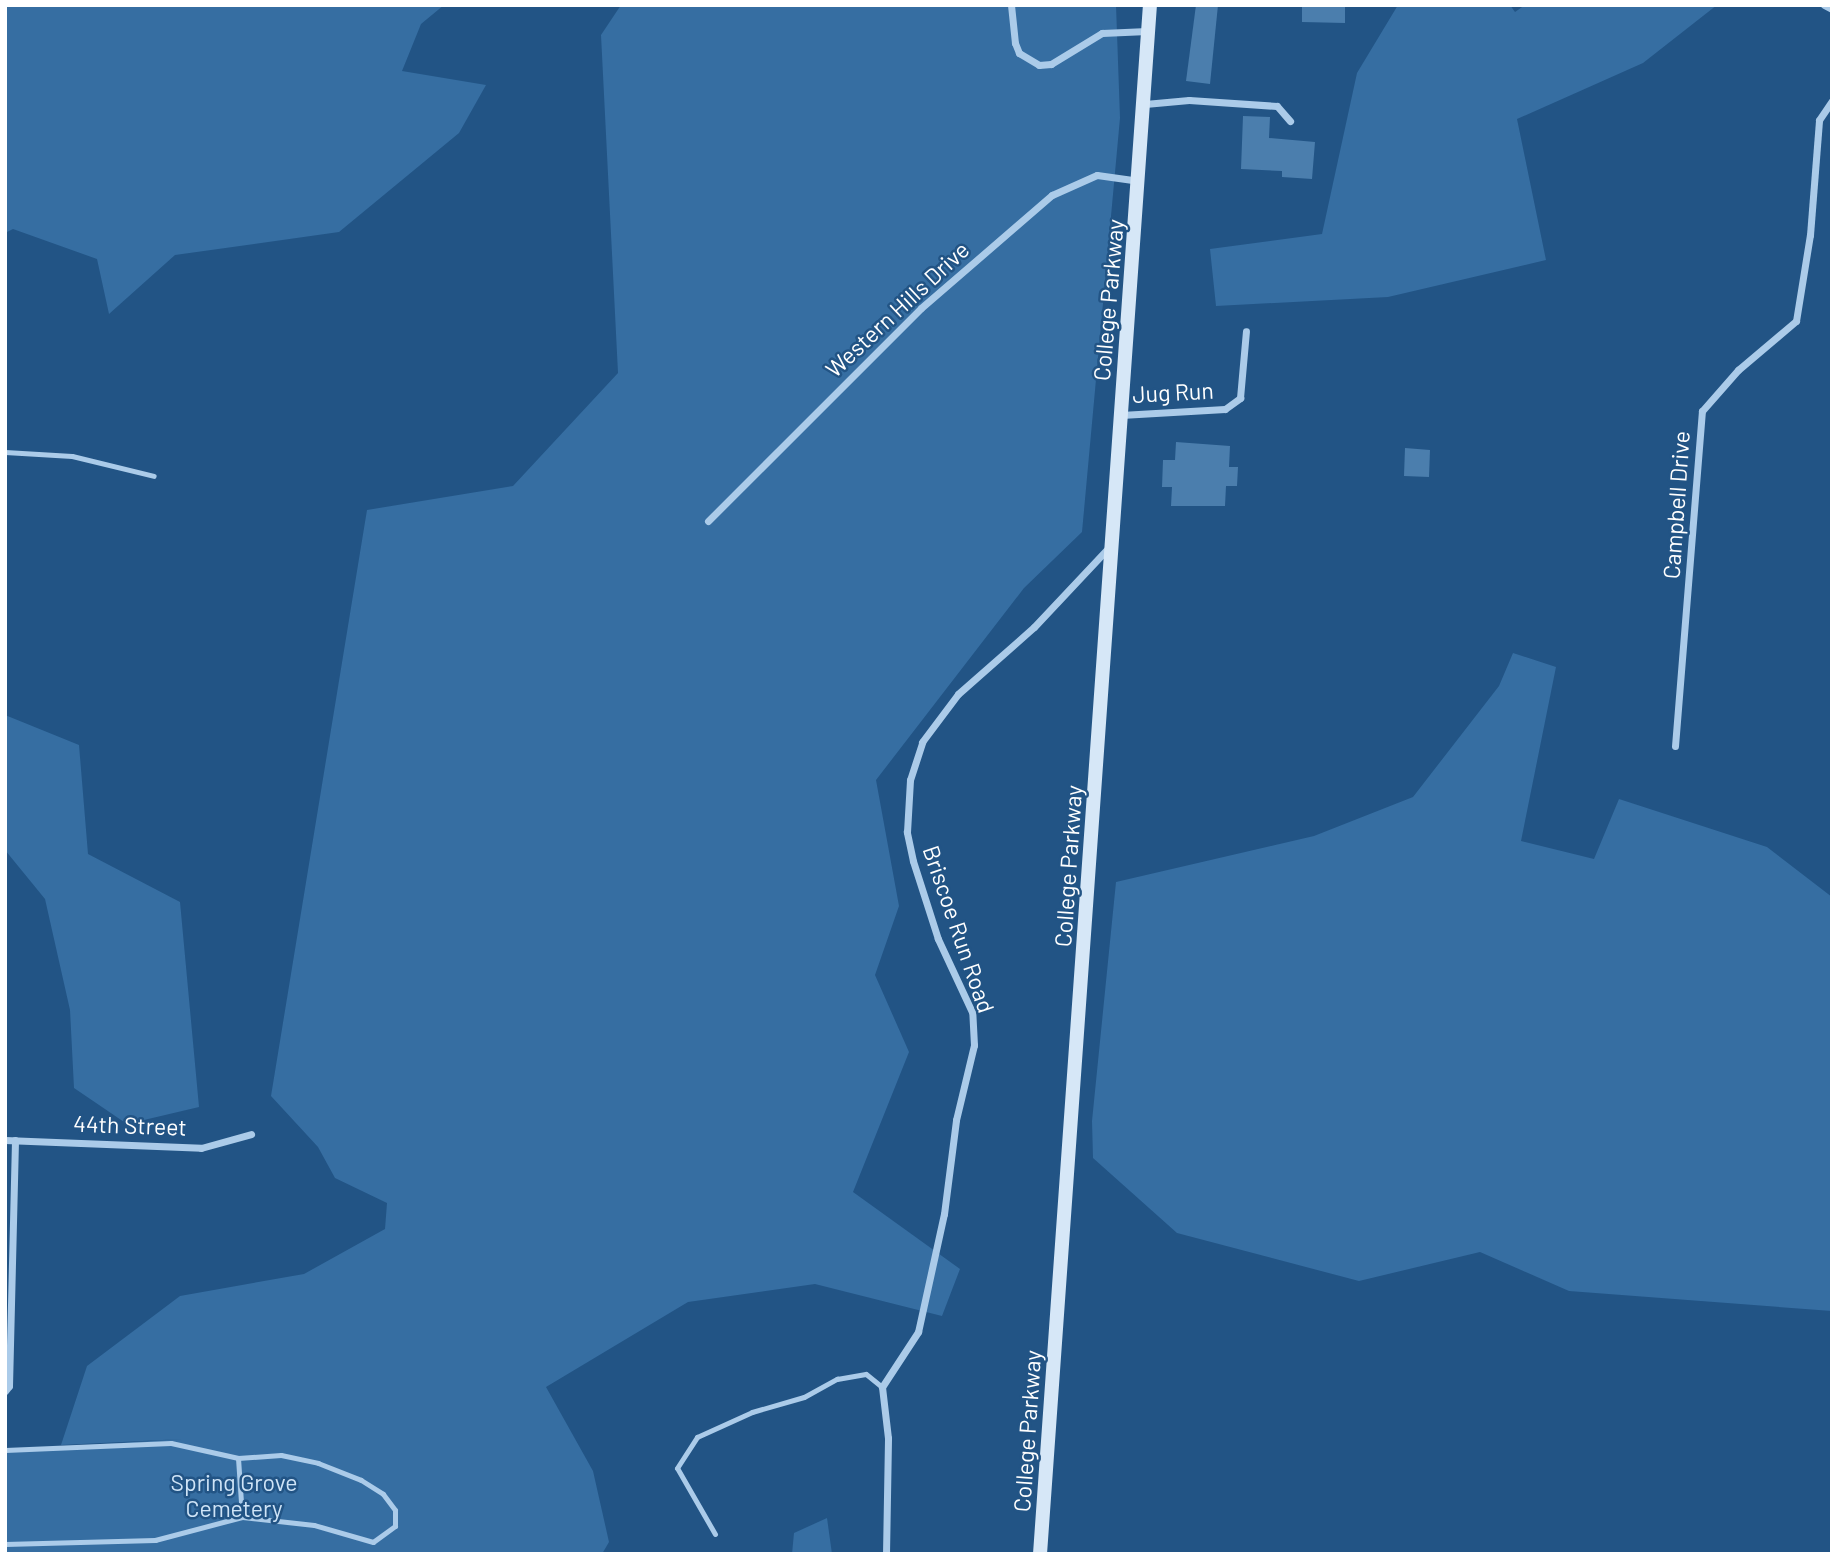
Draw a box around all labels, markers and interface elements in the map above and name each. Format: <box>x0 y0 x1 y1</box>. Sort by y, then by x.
street label: College Parkway <box>1087 218 1129 382</box>
street label: Western Hills Drive <box>819 235 975 383</box>
street label: Jug Run <box>1132 376 1214 408</box>
street label: Campbell Drive <box>1657 430 1695 580</box>
street label: College Parkway <box>1049 784 1087 948</box>
street label: Briscoe Run Road <box>917 842 1001 1016</box>
street label: 44th Street <box>73 1109 187 1141</box>
street label: College Parkway <box>1008 1349 1046 1513</box>
park label: Spring Grove Cemetery <box>171 1468 297 1522</box>

